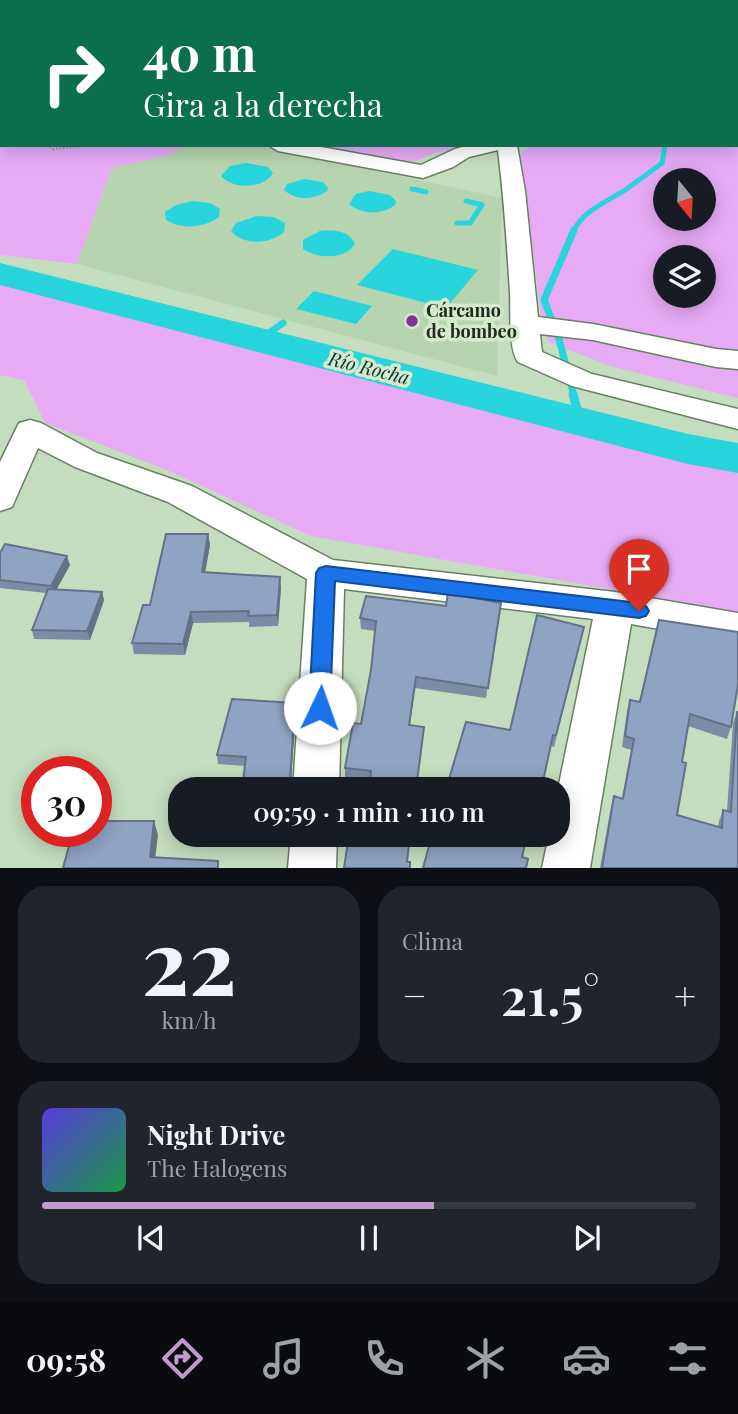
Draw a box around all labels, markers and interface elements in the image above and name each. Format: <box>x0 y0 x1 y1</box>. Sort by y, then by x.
text: 40 m <box>143 19 256 84</box>
icon: right <box>28 28 119 119</box>
text: Gira a la derecha <box>143 82 383 125</box>
north arrow <box>653 168 716 231</box>
map controls <box>653 168 716 308</box>
button: layers <box>653 245 716 308</box>
place label: Cárcamo de bombeo <box>426 298 517 343</box>
marker: Cárcamo de bombeo <box>404 313 420 329</box>
water label: Río Rocha <box>325 344 413 390</box>
pin <box>609 539 669 611</box>
icon: arrive <box>620 550 658 588</box>
position arrow <box>283 671 357 745</box>
speed limit sign: 30 <box>21 756 112 847</box>
text: 09:59 · 1 min · 110 m <box>253 794 485 829</box>
text: 22 <box>141 898 237 1019</box>
text: Clima <box>402 925 463 956</box>
text: 21.5° <box>501 960 600 1029</box>
text: − <box>402 969 427 1020</box>
text: + <box>674 969 696 1020</box>
text: km/h <box>161 1004 217 1035</box>
text: Night Drive <box>147 1117 285 1152</box>
text: The Halogens <box>147 1152 287 1183</box>
icon: previous <box>132 1219 170 1257</box>
icon: pause <box>350 1219 388 1257</box>
icon: next <box>568 1219 606 1257</box>
icon: directions <box>158 1334 207 1383</box>
icon: music <box>259 1334 308 1383</box>
icon: phone <box>360 1334 409 1383</box>
icon: climate <box>461 1334 510 1383</box>
icon: car <box>562 1334 611 1383</box>
icon: filters <box>663 1334 712 1383</box>
text: 09:58 <box>26 1337 106 1380</box>

